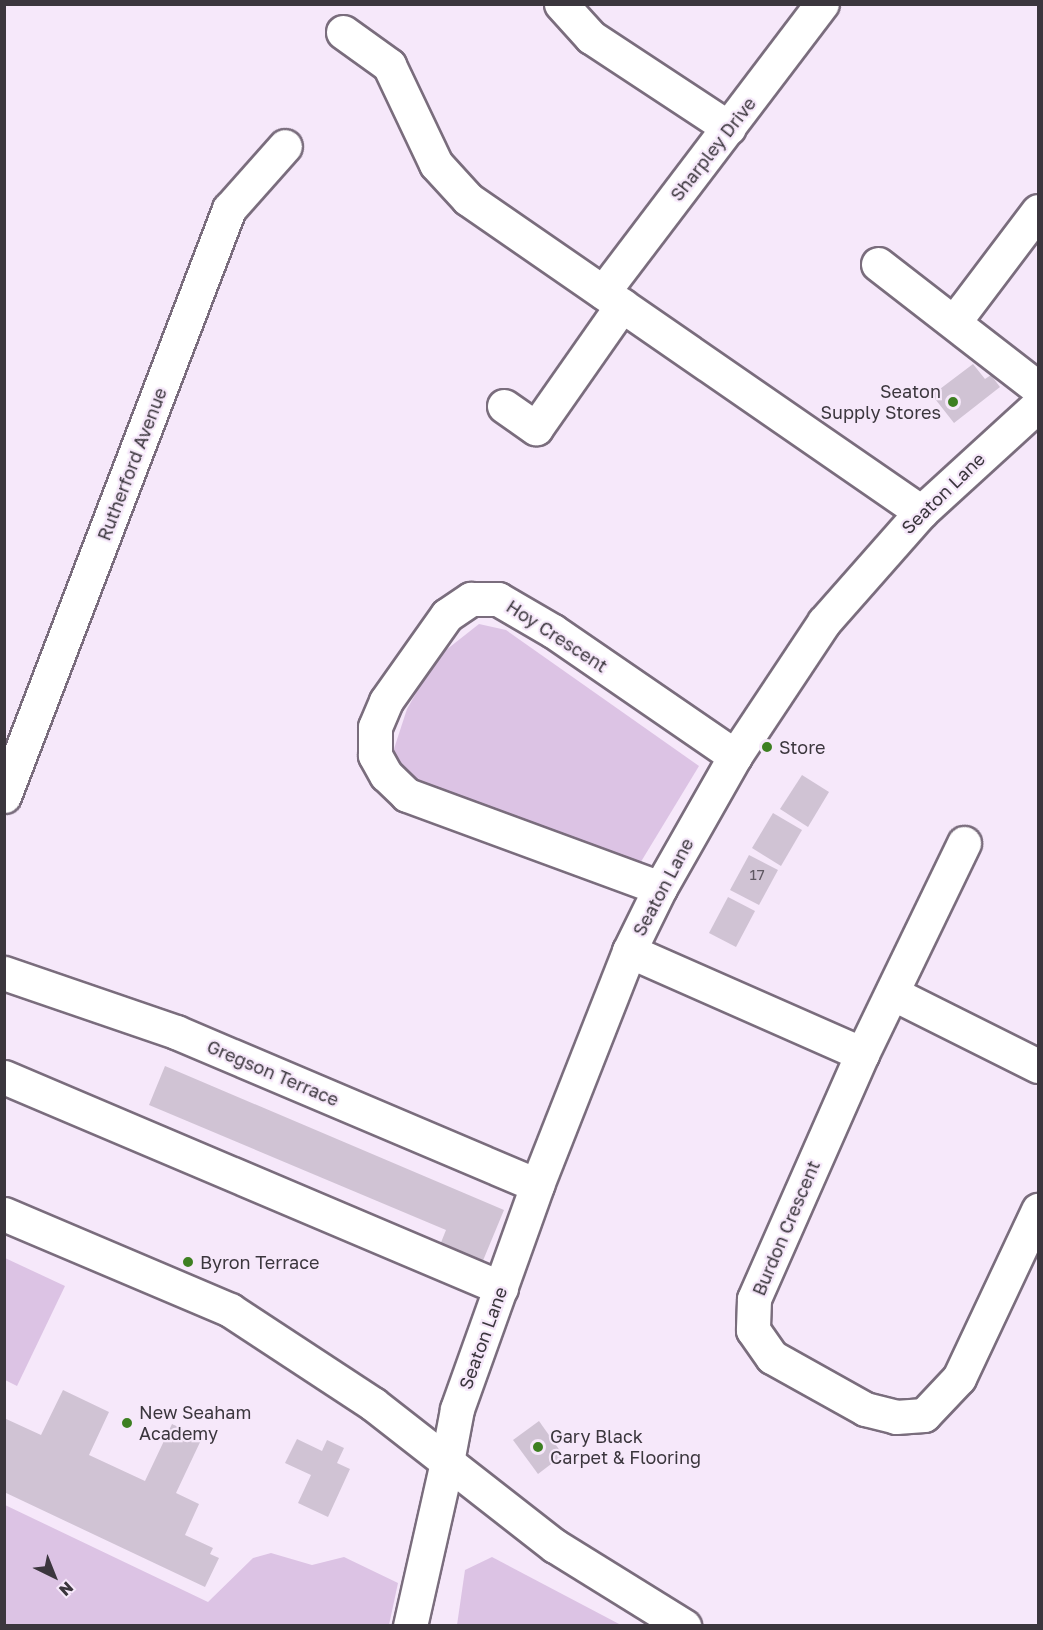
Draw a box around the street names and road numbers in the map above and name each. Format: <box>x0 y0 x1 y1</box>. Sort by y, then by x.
street label: Sharpley Drive <box>666 93 760 205</box>
street label: Rutherford Avenue <box>93 385 171 543</box>
street label: Seaton Lane <box>897 448 989 538</box>
street label: Hoy Crescent <box>502 595 612 677</box>
street label: Seaton Lane <box>628 834 698 940</box>
street label: Gregson Terrace <box>204 1035 342 1111</box>
street label: Burdon Crescent <box>748 1157 824 1299</box>
street label: Seaton Lane <box>454 1284 512 1392</box>

